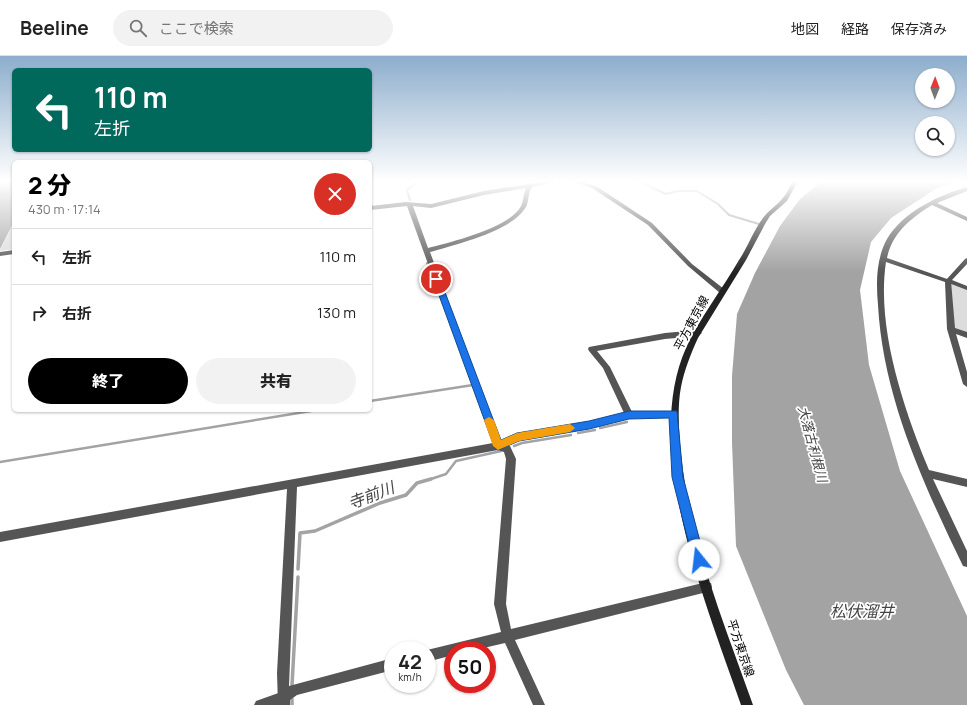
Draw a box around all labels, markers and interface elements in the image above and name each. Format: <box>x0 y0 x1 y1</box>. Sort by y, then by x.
search box <box>113 10 393 46</box>
text: Beeline <box>20 15 89 41</box>
icon: search <box>127 17 149 39</box>
text: ここで検索 <box>159 18 234 39</box>
text: 地図 <box>791 19 819 38</box>
text: 経路 <box>841 19 869 38</box>
text: 保存済み <box>891 19 947 38</box>
north arrow <box>915 68 955 108</box>
map controls <box>915 68 955 156</box>
text: 110 m <box>94 78 168 116</box>
icon: left <box>28 84 80 136</box>
text: 左折 <box>94 116 130 140</box>
button: search <box>915 116 955 156</box>
text: 2 分 <box>28 168 71 201</box>
button: close <box>314 173 356 215</box>
text: 430 m · 17:14 <box>28 200 101 218</box>
icon: left <box>28 246 50 268</box>
text: 110 m <box>319 246 356 267</box>
text: 左折 <box>62 247 92 268</box>
pin <box>419 262 453 296</box>
icon: arrive <box>425 268 447 290</box>
street label: 平方東京線 <box>669 293 713 353</box>
icon: right <box>28 302 50 324</box>
text: 130 m <box>317 302 356 323</box>
text: 右折 <box>62 303 92 324</box>
button: 終了 <box>28 358 188 404</box>
button: 共有 <box>196 358 356 404</box>
water label: 大落古利根川 <box>794 404 832 486</box>
water label: 寺前川 <box>345 475 399 514</box>
position arrow <box>678 539 720 581</box>
water label: 松伏溜井 <box>830 600 896 622</box>
street label: 平方東京線 <box>723 617 759 679</box>
speed limit sign: 50 <box>444 641 496 693</box>
text: 42 <box>398 648 422 675</box>
text: km/h <box>398 670 422 684</box>

